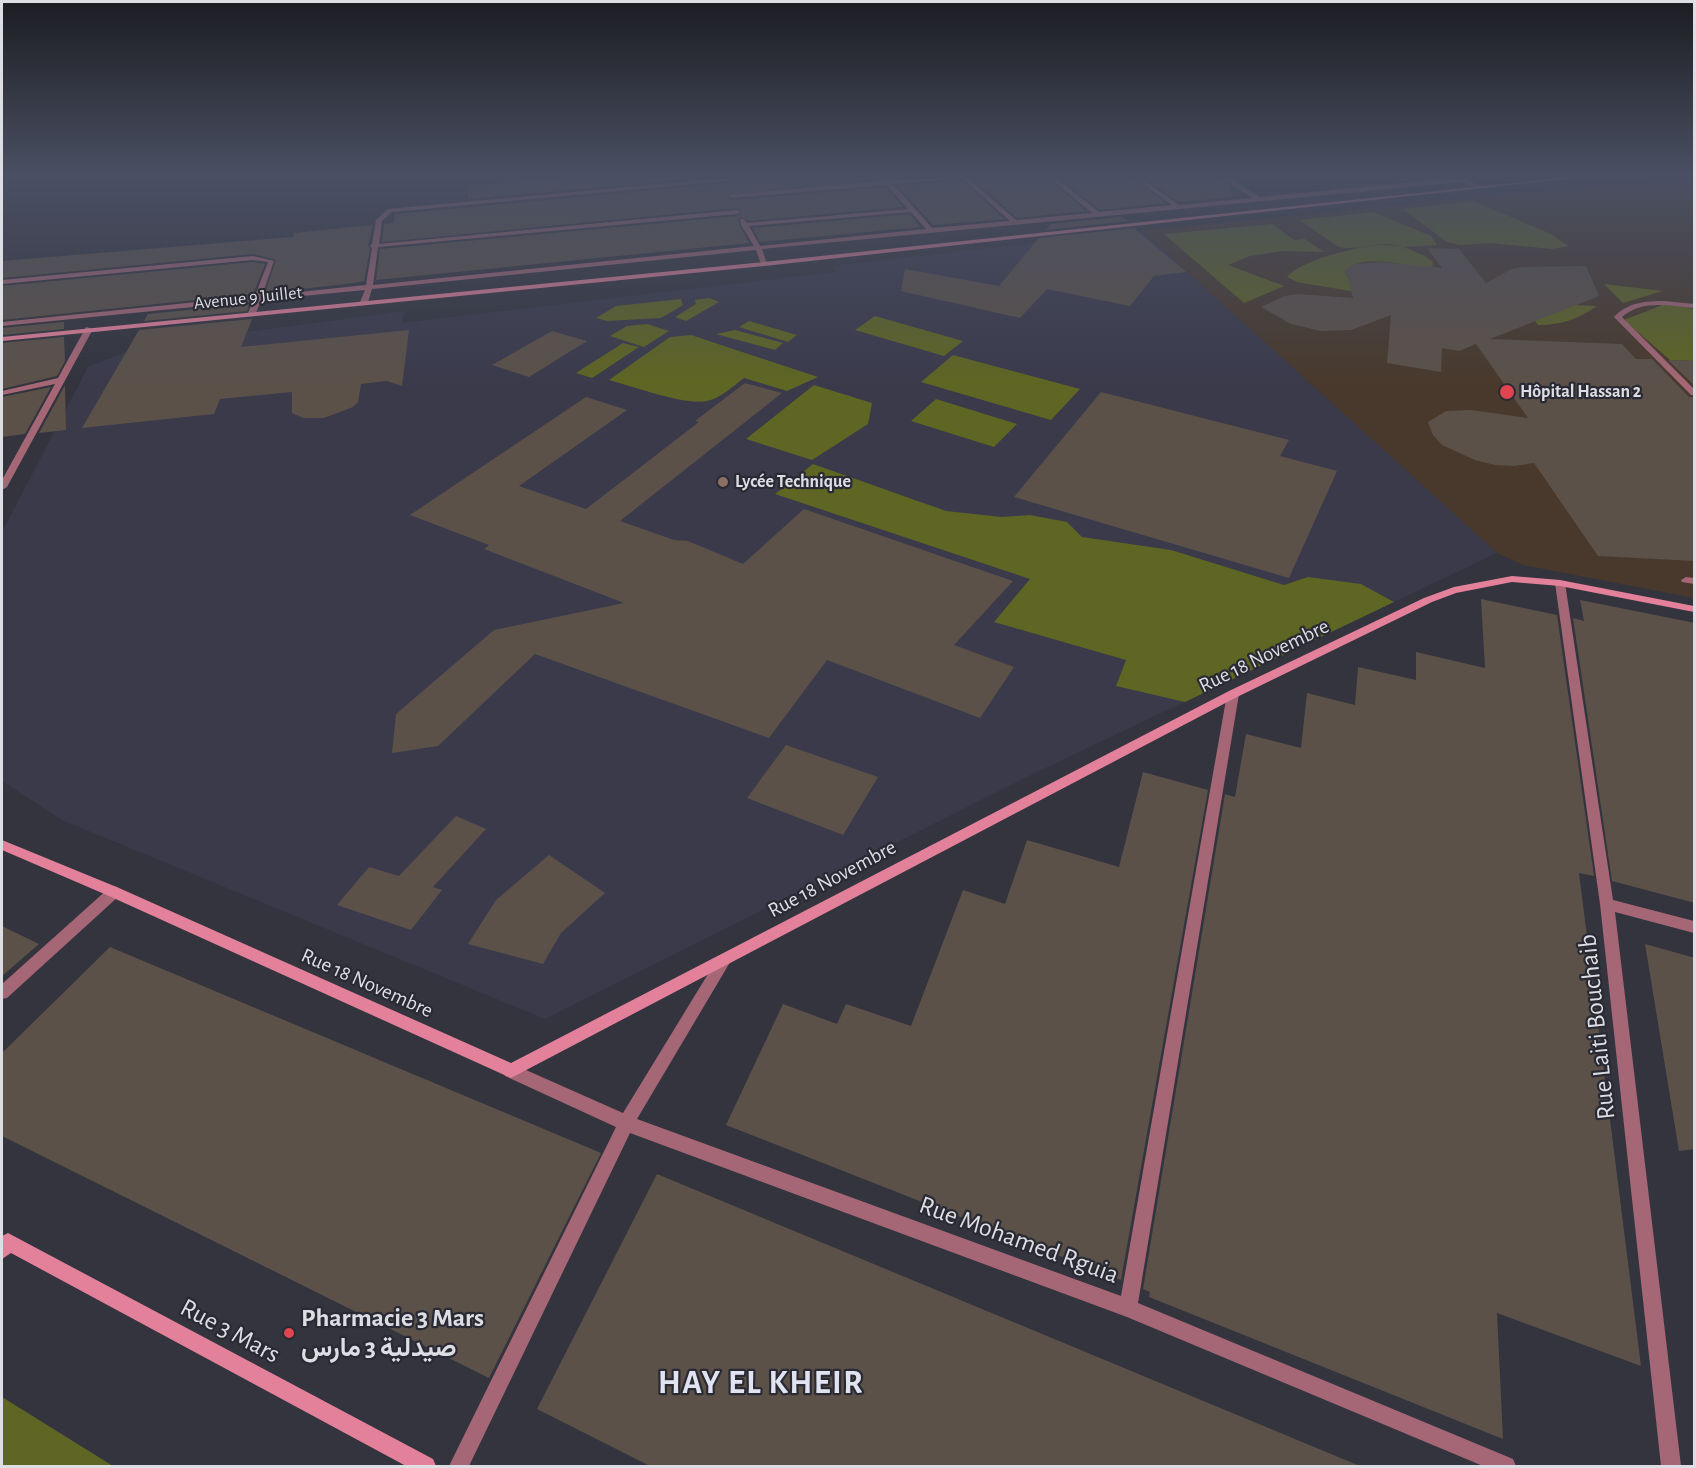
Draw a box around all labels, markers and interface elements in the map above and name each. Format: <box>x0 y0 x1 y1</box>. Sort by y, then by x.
street label: Avenue 9 Juillet <box>193 282 303 314</box>
place label: Hôpital Hassan 2 <box>1520 381 1641 403</box>
marker: Hôpital Hassan 2 <box>1498 383 1516 401</box>
place label: Lycée Technique <box>735 471 851 493</box>
marker: Lycée Technique <box>716 475 730 489</box>
street label: Rue 18 Novembre <box>1195 614 1333 698</box>
street label: Rue 18 Novembre <box>764 835 900 923</box>
street label: Rue Laiti Bouchaib <box>1572 933 1622 1121</box>
street label: Rue 18 Novembre <box>297 943 437 1023</box>
street label: Rue Mohamed Rguia <box>915 1189 1123 1291</box>
street label: Rue 3 Mars <box>175 1292 285 1370</box>
place label: Pharmacie 3 Mars صيدلية 3 مارس <box>301 1302 484 1364</box>
marker: Pharmacie 3 Mars صيدلية 3 مارس <box>282 1326 296 1340</box>
district label: HAY EL KHEIR <box>658 1363 864 1403</box>

